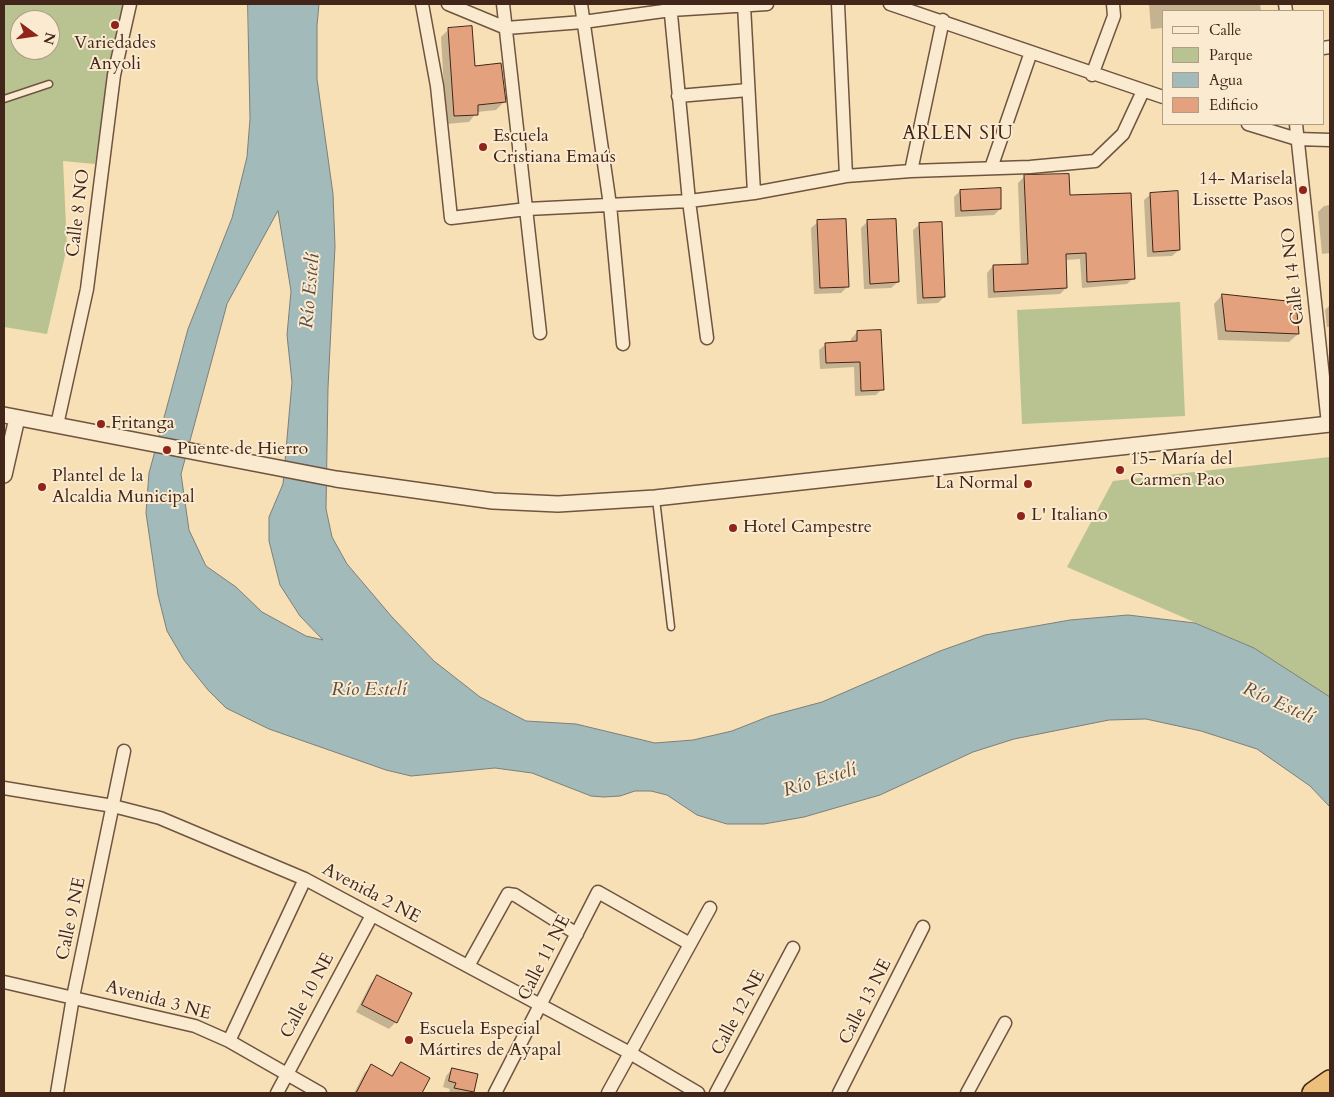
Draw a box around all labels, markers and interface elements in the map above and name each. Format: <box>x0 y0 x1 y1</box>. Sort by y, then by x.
north arrow <box>10 10 60 60</box>
legend <box>1162 10 1324 125</box>
marker: Variedades Anyoli <box>109 19 121 31</box>
text: Calle <box>1209 20 1241 40</box>
text: N <box>38 30 60 47</box>
place label: Variedades Anyoli <box>74 33 156 76</box>
text: Parque <box>1209 45 1253 65</box>
text: Agua <box>1209 70 1243 90</box>
text: Edificio <box>1209 95 1258 115</box>
district label: ARLEN SIU <box>901 124 1015 146</box>
place label: Escuela Cristiana Emaús <box>493 126 616 168</box>
marker: Escuela Cristiana Emaús <box>477 141 489 153</box>
street label: Calle 8 NO <box>63 168 95 258</box>
place label: 14- Marisela Lissette Pasos <box>1192 169 1293 212</box>
marker: 14- Marisela Lissette Pasos <box>1297 184 1309 196</box>
street label: Calle 14 NO <box>1278 226 1310 326</box>
water label: Río Estelí <box>296 252 326 330</box>
place label: Fritanga <box>111 413 174 435</box>
marker: Fritanga <box>95 418 107 430</box>
place label: Puente de Hierro <box>177 439 308 461</box>
marker: Puente de Hierro <box>161 444 173 456</box>
place label: 15- María del Carmen Pao <box>1130 449 1233 492</box>
marker: 15- María del Carmen Pao <box>1114 464 1126 476</box>
place label: Plantel de la Alcaldia Municipal <box>52 466 195 508</box>
place label: La Normal <box>935 473 1018 495</box>
marker: La Normal <box>1022 478 1034 490</box>
marker: Plantel de la Alcaldia Municipal <box>36 481 48 493</box>
place label: L' Italiano <box>1031 505 1108 527</box>
marker: L' Italiano <box>1015 510 1027 522</box>
place label: Hotel Campestre <box>743 517 872 539</box>
marker: Hotel Campestre <box>727 522 739 534</box>
water label: Río Estelí <box>1239 678 1317 730</box>
water label: Río Estelí <box>331 680 407 702</box>
water label: Río Estelí <box>781 759 859 803</box>
street label: Avenida 2 NE <box>318 859 424 929</box>
street label: Calle 9 NE <box>53 876 91 962</box>
street label: Calle 11 NE <box>514 911 576 1005</box>
street label: Calle 10 NE <box>277 950 339 1042</box>
street label: Calle 13 NE <box>835 955 897 1049</box>
street label: Calle 12 NE <box>708 967 770 1059</box>
street label: Avenida 3 NE <box>103 977 213 1025</box>
place label: Escuela Especial Mártires de Ayapal <box>419 1019 561 1062</box>
marker: Escuela Especial Mártires de Ayapal <box>403 1034 415 1046</box>

